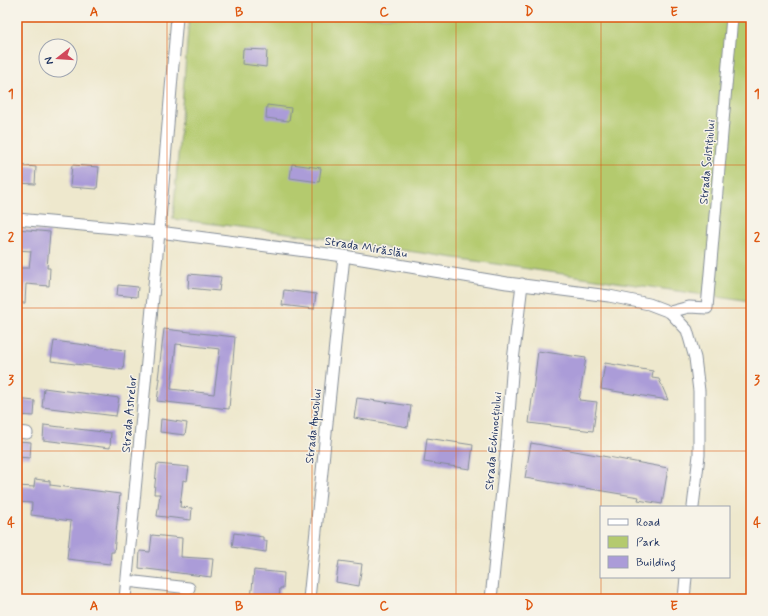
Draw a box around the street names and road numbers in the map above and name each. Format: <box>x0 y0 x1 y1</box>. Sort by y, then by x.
street label: Strada Solstițiului <box>696 119 720 205</box>
street label: Strada Mirăslău <box>323 234 409 262</box>
street label: Strada Astrelor <box>119 374 141 453</box>
street label: Strada Apusului <box>302 388 326 464</box>
street label: Strada Echinocțiului <box>482 391 506 491</box>

